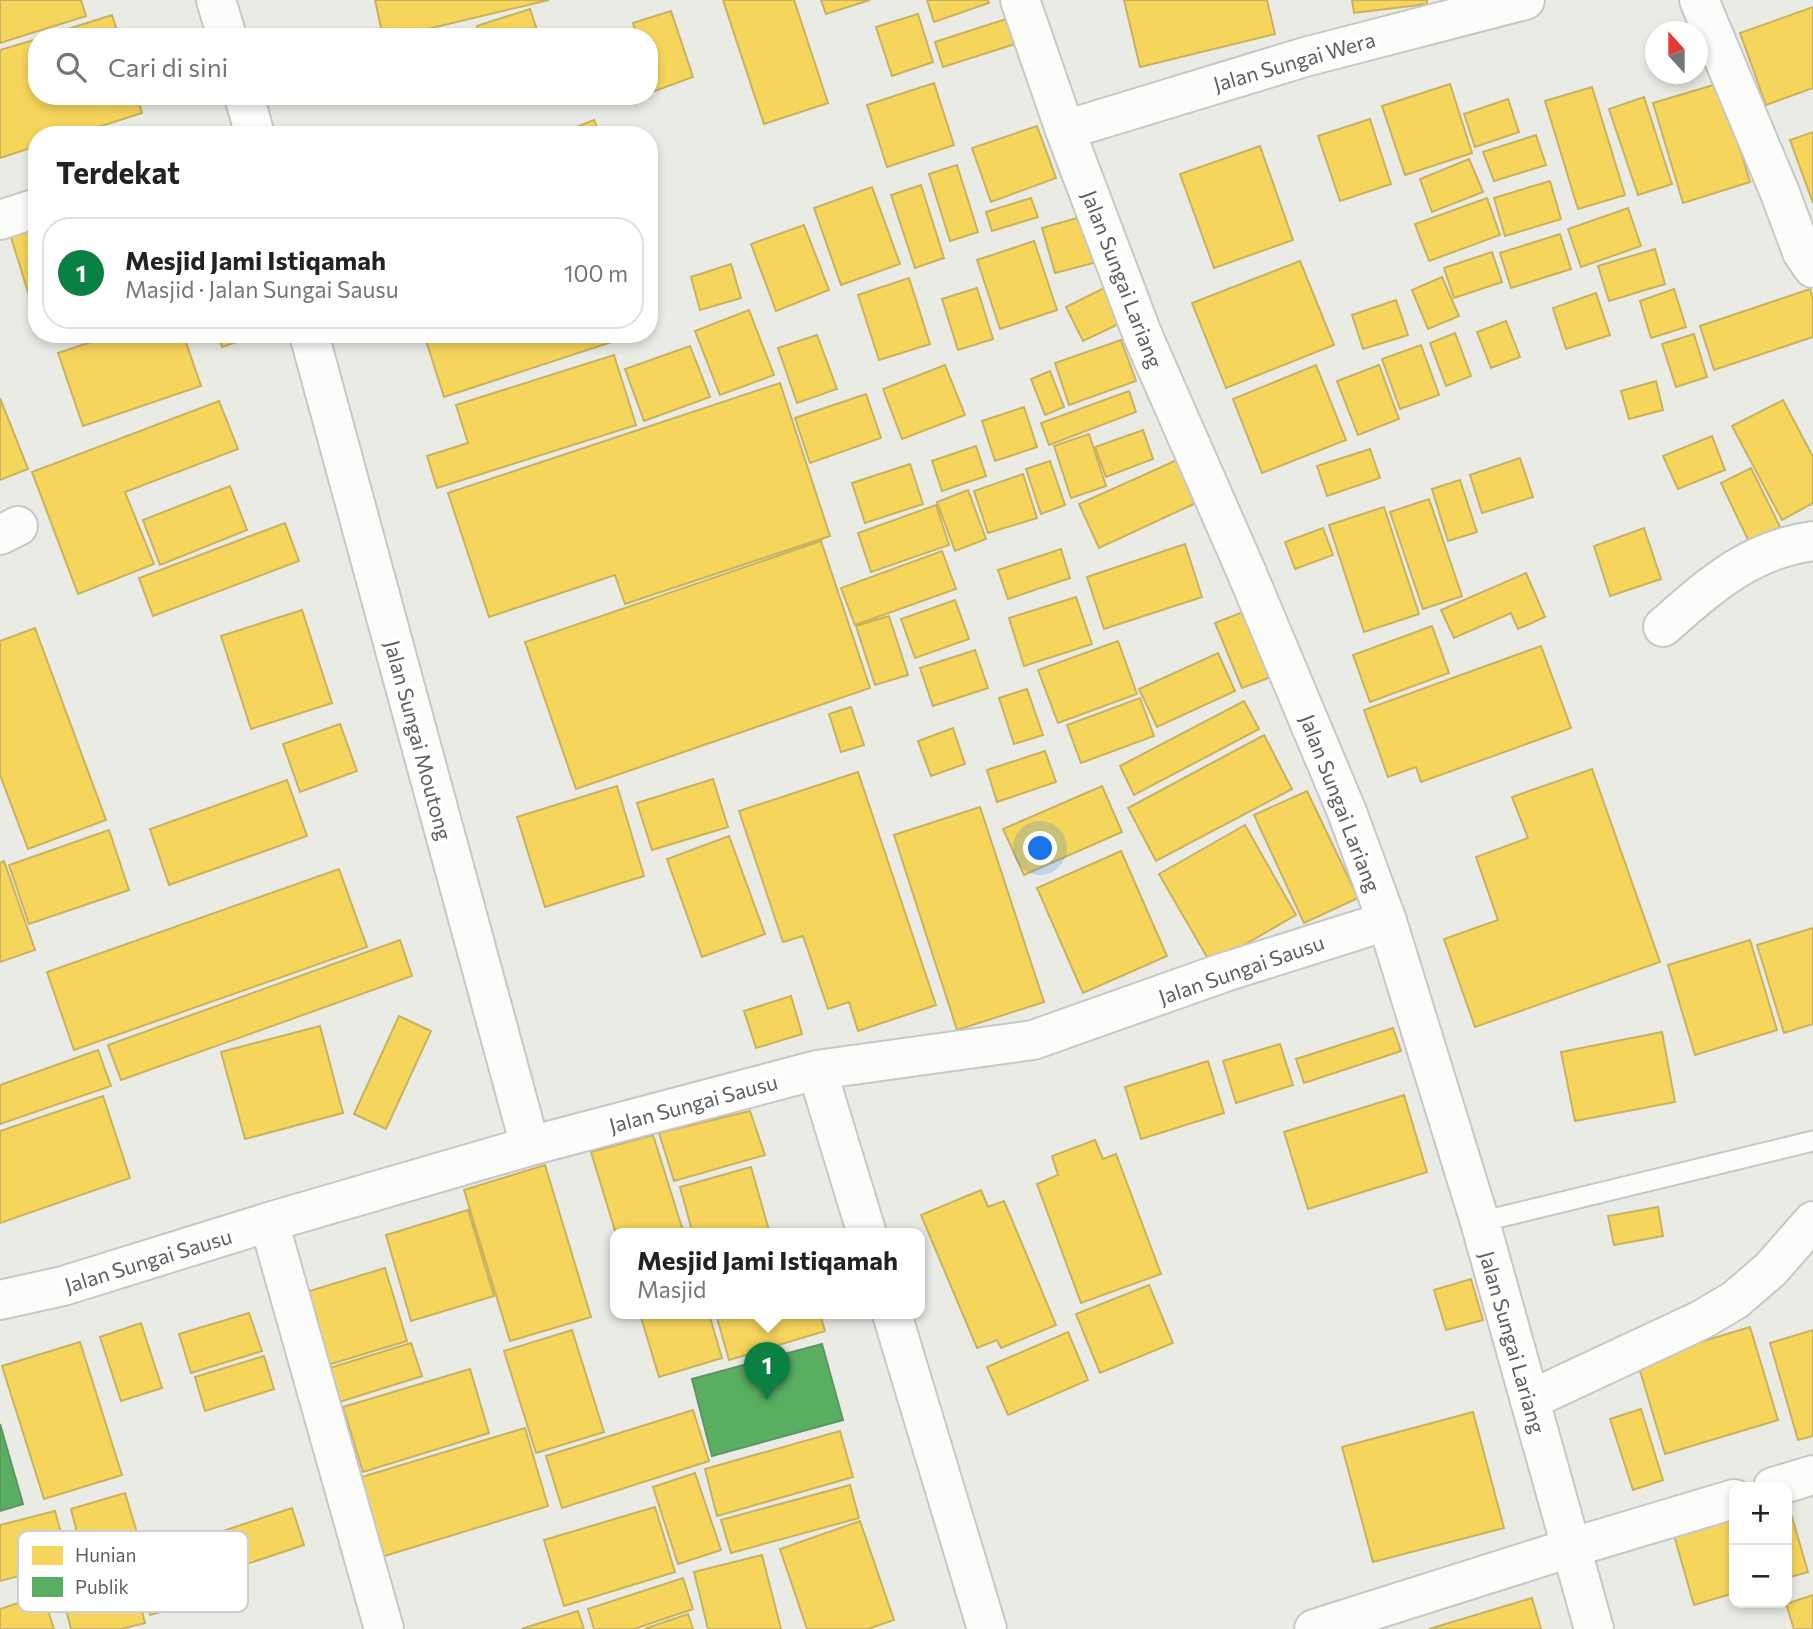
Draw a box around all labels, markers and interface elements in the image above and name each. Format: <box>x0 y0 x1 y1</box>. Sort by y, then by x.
north arrow <box>1645 21 1708 84</box>
street label: Jalan Sungai Wera <box>1210 26 1378 96</box>
search box <box>28 28 658 105</box>
icon: search <box>52 48 90 86</box>
text: Cari di sini <box>108 51 228 82</box>
text: Terdekat <box>56 153 180 190</box>
street label: Jalan Sungai Lariang <box>1078 187 1168 371</box>
text: Mesjid Jami Istiqamah <box>125 244 386 275</box>
text: 1 <box>76 259 86 287</box>
text: 100 m <box>564 259 628 287</box>
text: Masjid · Jalan Sungai Sausu <box>125 275 399 303</box>
street label: Jalan Sungai Moutong <box>380 637 458 843</box>
street label: Jalan Sungai Lariang <box>1296 711 1386 895</box>
your location <box>1023 831 1057 865</box>
street label: Jalan Sungai Sausu <box>1155 929 1327 1009</box>
street label: Jalan Sungai Sausu <box>606 1068 780 1138</box>
street label: Jalan Sungai Sausu <box>61 1223 235 1297</box>
popup <box>610 1228 925 1319</box>
text: Mesjid Jami Istiqamah <box>637 1244 898 1275</box>
street label: Jalan Sungai Lariang <box>1475 1248 1551 1436</box>
text: Masjid <box>637 1275 706 1303</box>
pin: 1 <box>744 1342 790 1400</box>
map controls <box>1729 1482 1792 1608</box>
button: + <box>1729 1482 1792 1545</box>
legend <box>18 1531 248 1612</box>
text: Hunian <box>75 1543 136 1566</box>
button: − <box>1729 1545 1792 1608</box>
text: Publik <box>75 1575 129 1598</box>

